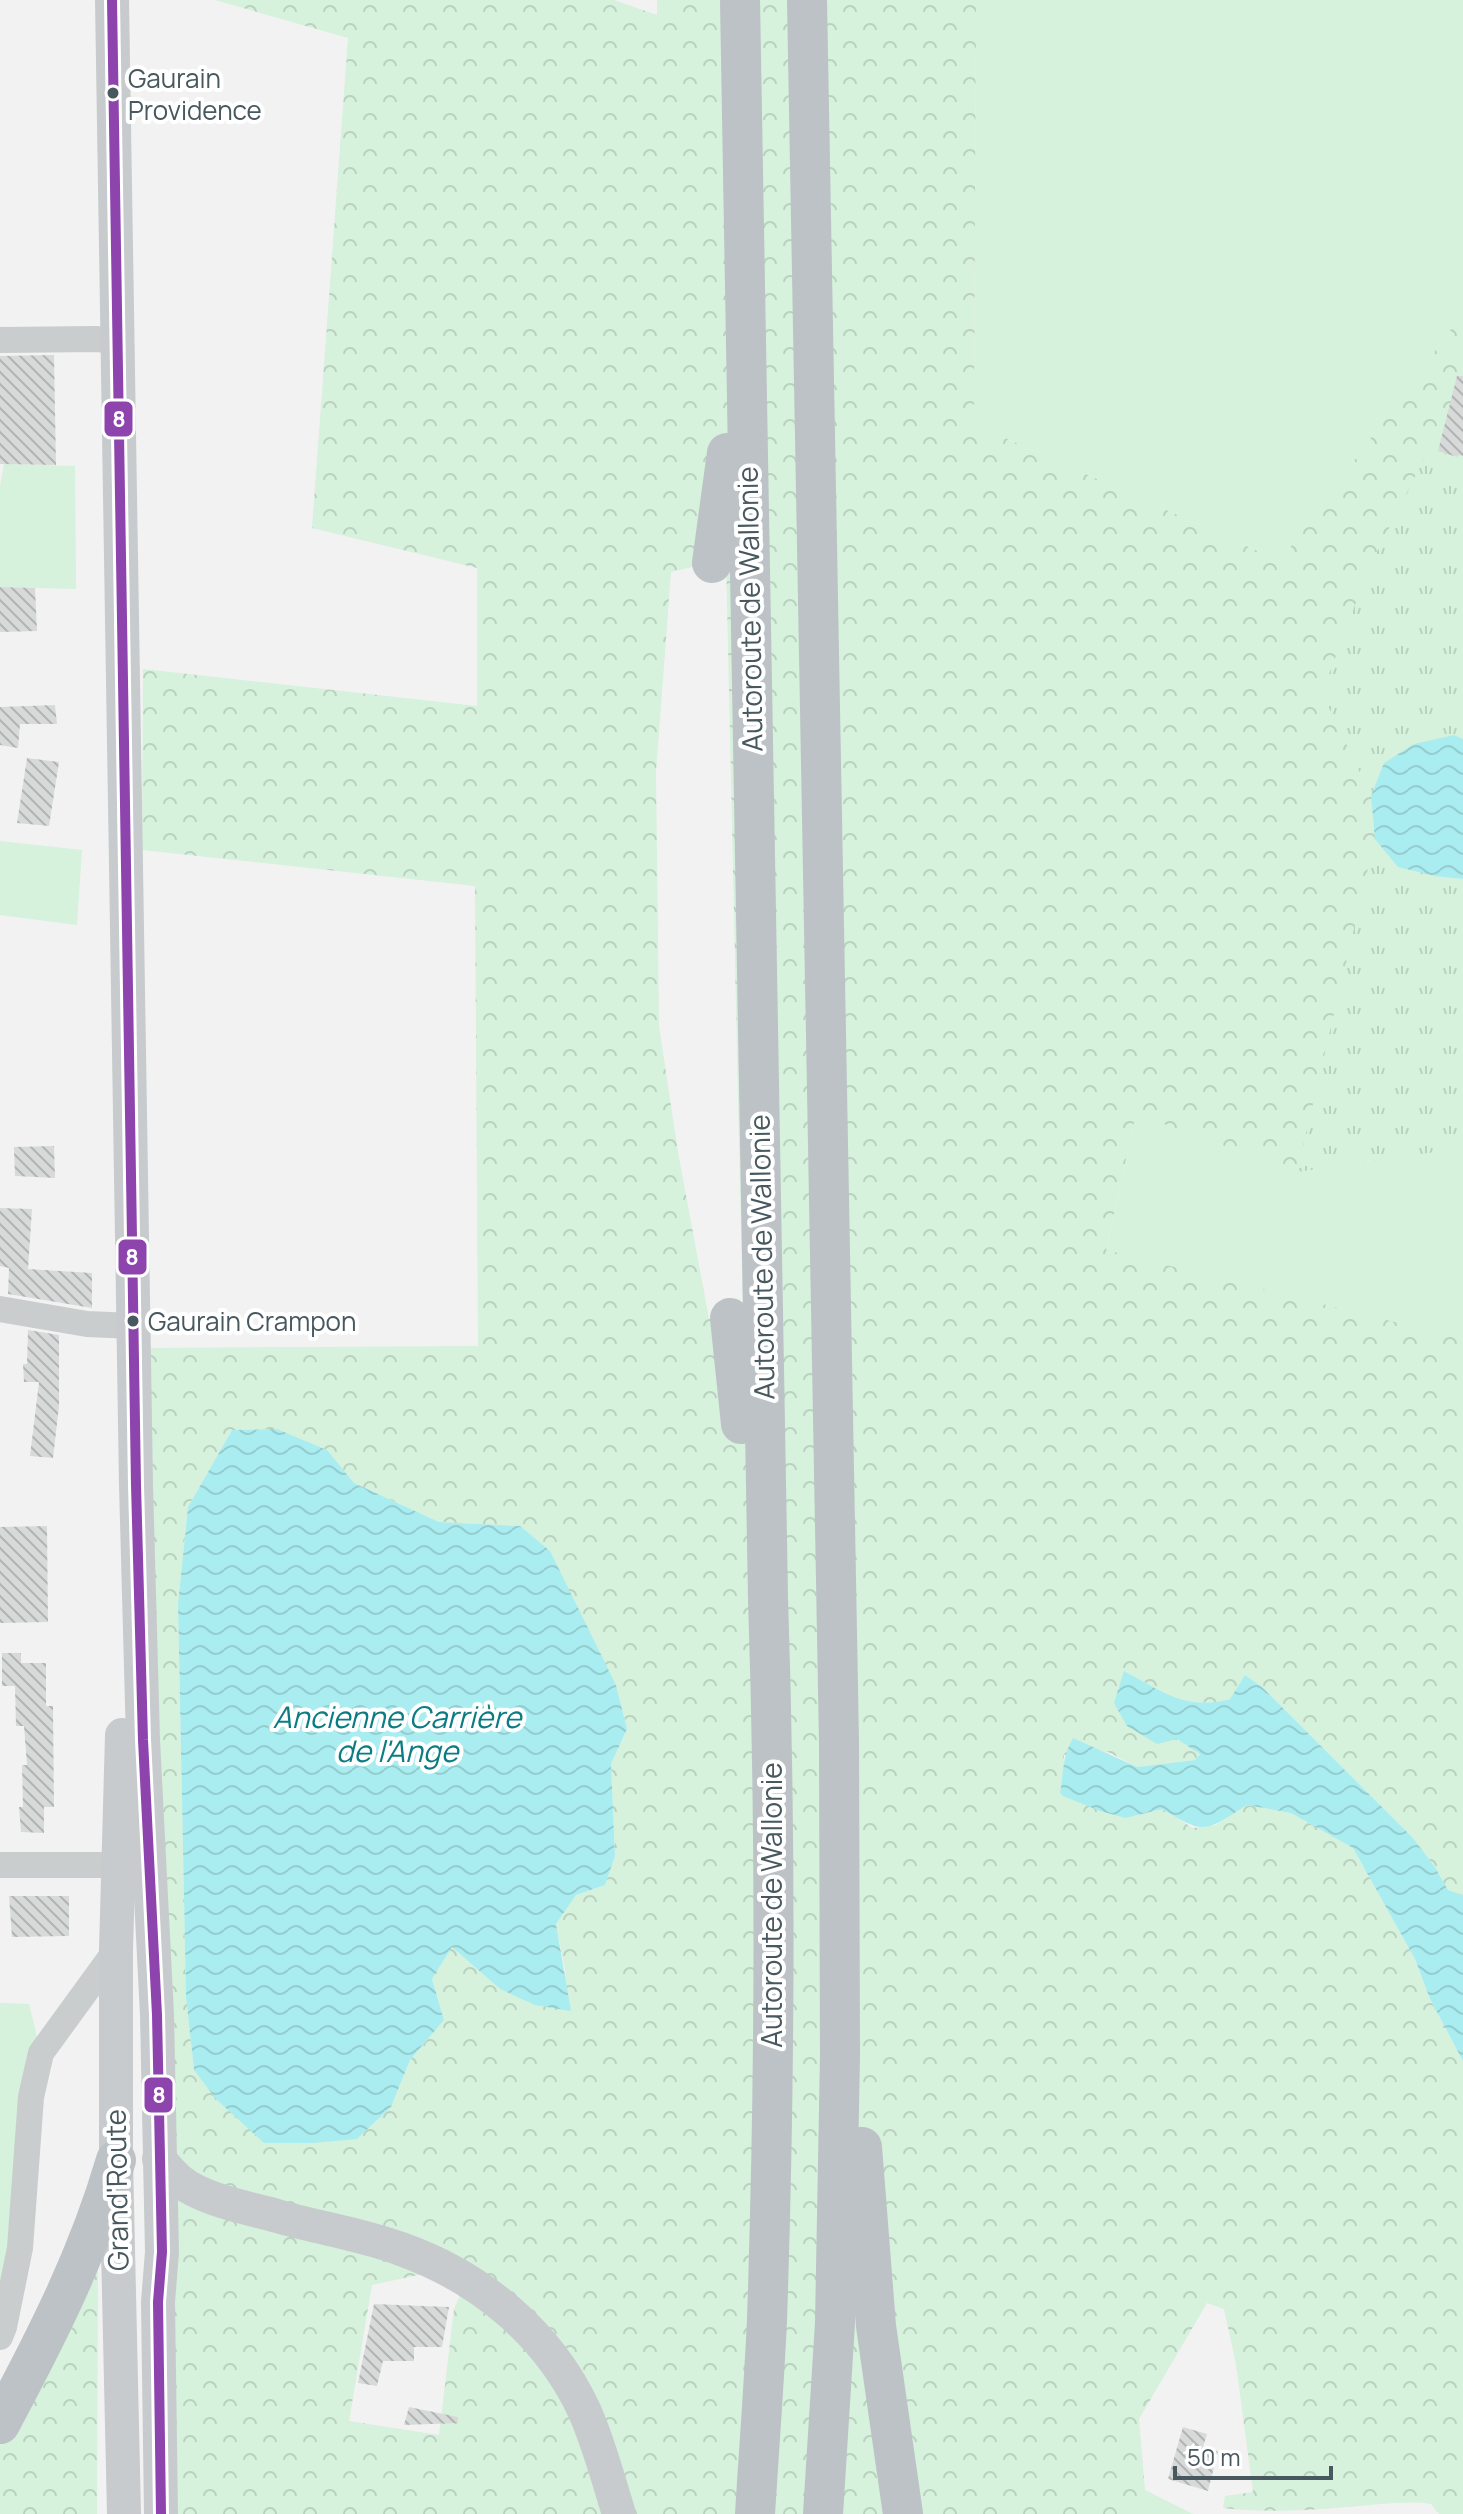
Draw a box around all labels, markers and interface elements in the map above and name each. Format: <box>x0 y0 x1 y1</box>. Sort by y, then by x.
place label: Gaurain Providence <box>128 60 262 128</box>
marker: Gaurain Providence <box>105 85 121 101</box>
line badge: 8 <box>103 400 134 438</box>
text: 8 <box>112 404 126 434</box>
street label: Autoroute de Wallonie <box>728 466 770 752</box>
street label: Autoroute de Wallonie <box>740 1114 782 1400</box>
line badge: 8 <box>117 1238 148 1276</box>
text: 8 <box>125 1242 139 1272</box>
place label: Gaurain Crampon <box>148 1303 356 1339</box>
marker: Gaurain Crampon <box>125 1313 141 1329</box>
water label: Ancienne Carrière de l'Ange <box>273 1696 523 1771</box>
street label: Autoroute de Wallonie <box>752 1762 790 2048</box>
line badge: 8 <box>143 2076 174 2114</box>
text: 8 <box>152 2080 166 2110</box>
street label: Grand'Route <box>96 2109 136 2271</box>
scale bar <box>1175 2430 1331 2480</box>
text: 50 m <box>1187 2440 1241 2473</box>

